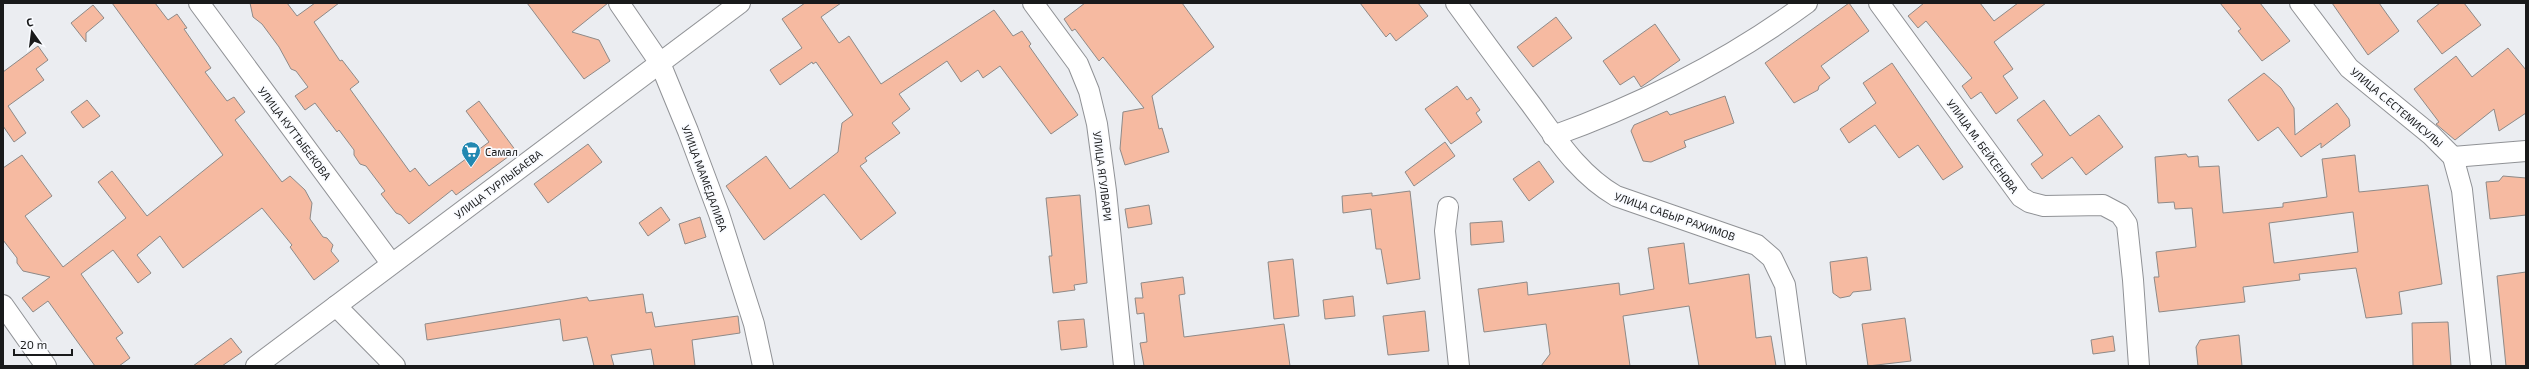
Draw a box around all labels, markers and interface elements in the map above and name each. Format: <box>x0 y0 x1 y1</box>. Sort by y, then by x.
north arrow <box>12 12 52 52</box>
text: С <box>25 15 35 29</box>
street label: УЛИЦА С.ЕСТЕМИСУЛЫ <box>2348 64 2446 150</box>
street label: УЛИЦА КУТТЫБЕКОВА <box>256 84 334 182</box>
street label: УЛИЦА М. БЕЙСЕНОВА <box>1944 96 2022 196</box>
street label: УЛИЦА МАМЕДАЛИВА <box>680 123 730 233</box>
street label: УЛИЦА ЯГУЛВАРИ <box>1091 130 1115 222</box>
supermarket icon: Самал <box>460 140 482 168</box>
place label: Самал <box>485 145 518 158</box>
street label: УЛИЦА ТУРЛЫБАЕВА <box>452 147 544 221</box>
street label: УЛИЦА САБЫР РАХИМОВ <box>1613 189 1737 243</box>
scale bar <box>14 331 72 357</box>
text: 20 m <box>20 337 47 351</box>

